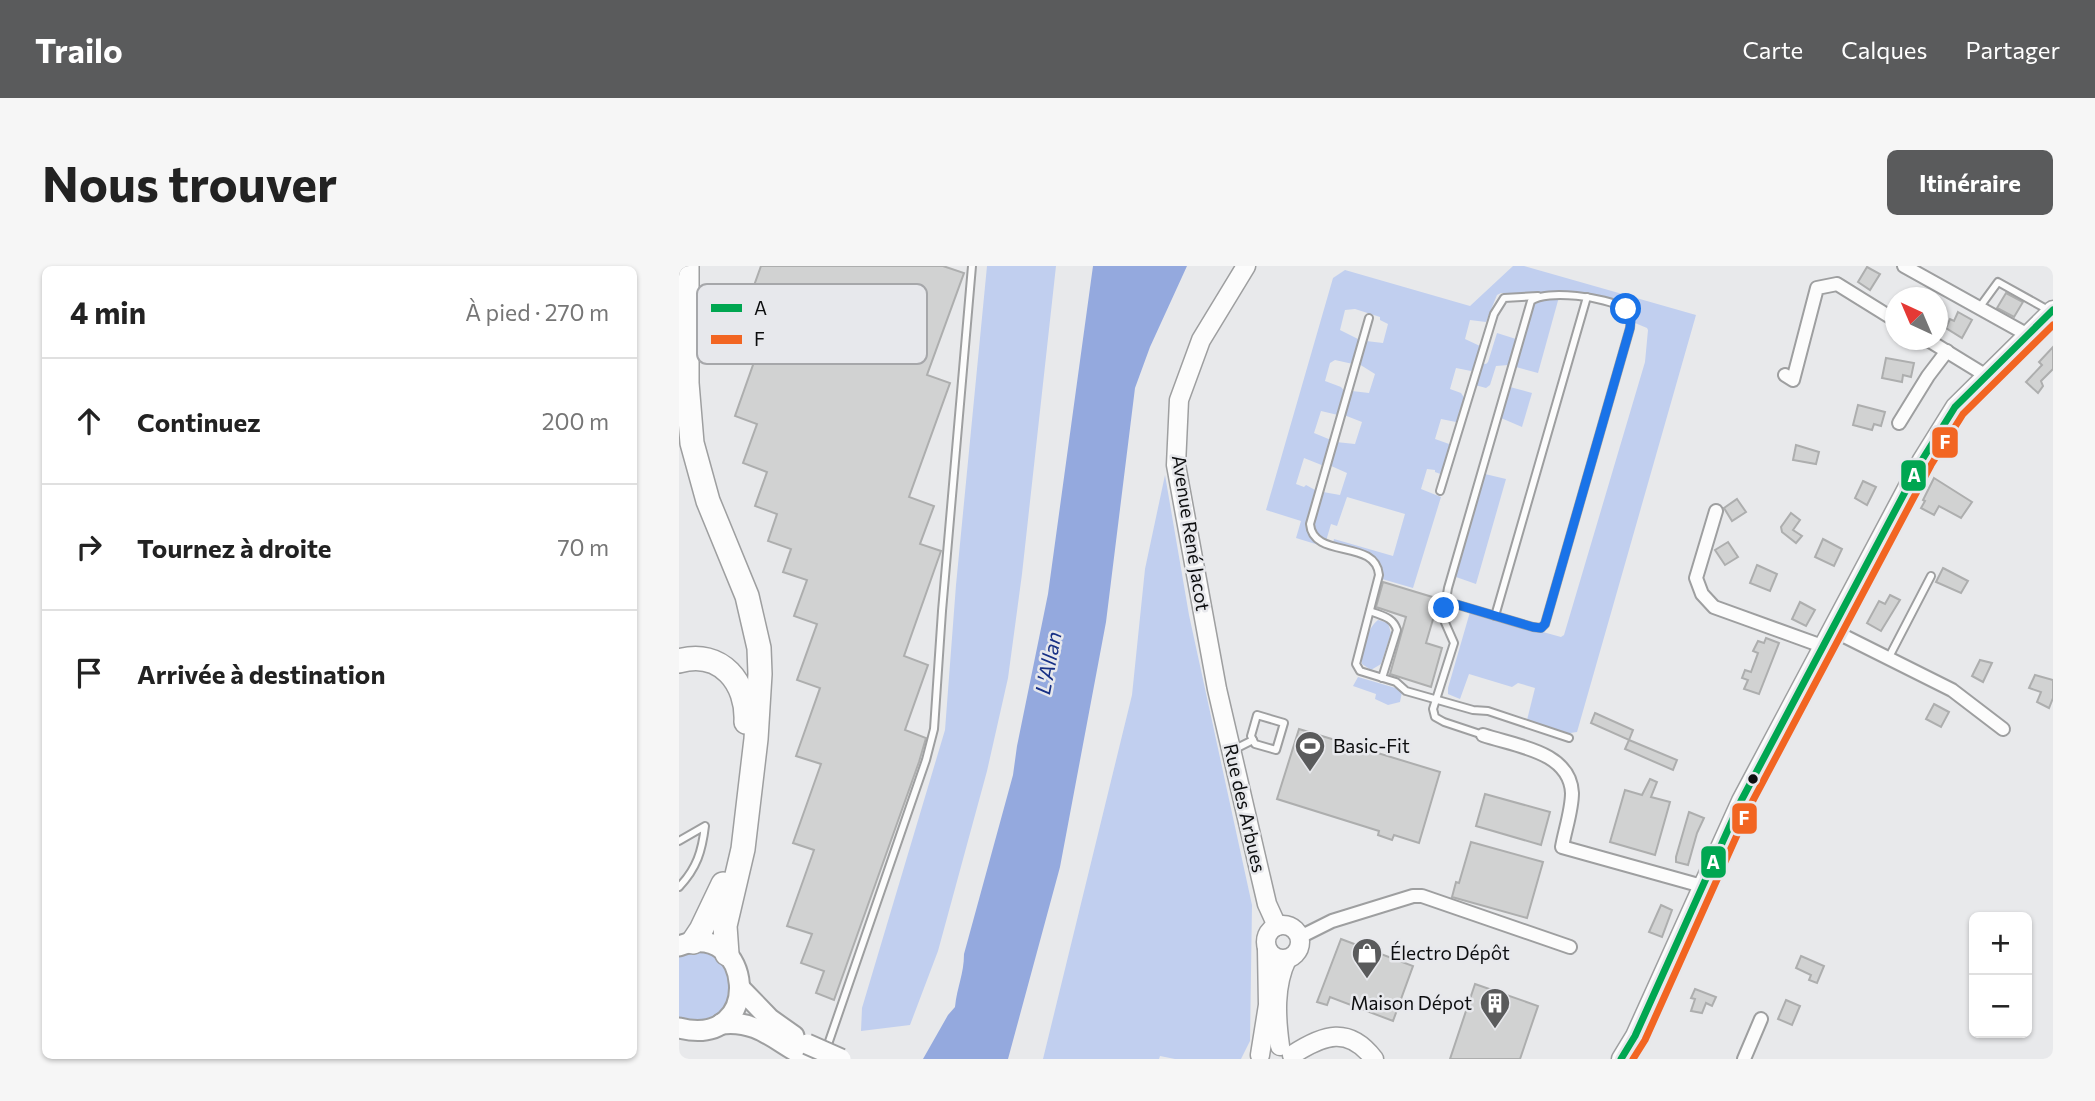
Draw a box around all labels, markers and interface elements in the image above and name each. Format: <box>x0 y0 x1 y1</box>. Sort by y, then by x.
text: Trailo <box>35 29 123 70</box>
text: Carte <box>1742 35 1803 64</box>
text: Calques <box>1841 35 1927 64</box>
text: Partager <box>1965 35 2060 64</box>
button: Itinéraire <box>1887 150 2053 215</box>
text: Nous trouver <box>42 152 337 212</box>
legend <box>697 284 927 364</box>
north arrow <box>1885 287 1948 350</box>
text: 4 min <box>70 293 146 330</box>
route start <box>1610 293 1641 324</box>
text: A <box>754 296 767 319</box>
text: À pied · 270 m <box>465 298 609 326</box>
text: F <box>754 327 765 350</box>
icon: ahead <box>70 402 108 440</box>
text: Continuez <box>137 406 261 437</box>
text: 200 m <box>542 407 609 435</box>
line badge: F <box>1931 426 1959 459</box>
text: F <box>1940 430 1951 453</box>
street label: Avenue René Jacot <box>1168 453 1215 613</box>
line badge: A <box>1900 459 1927 492</box>
text: A <box>1907 463 1921 486</box>
icon: right <box>70 528 108 566</box>
text: Tournez à droite <box>137 532 332 563</box>
text: 70 m <box>557 533 609 561</box>
route end <box>1428 592 1459 623</box>
water label: L'Allan <box>1029 629 1066 696</box>
icon: arrive <box>70 654 108 692</box>
text: Arrivée à destination <box>137 658 385 689</box>
sports icon: Basic-Fit <box>1293 729 1327 773</box>
place label: Basic-Fit <box>1333 734 1410 757</box>
street label: Rue des Arbues <box>1220 741 1271 874</box>
unlabelled marker <box>1746 772 1760 786</box>
line badge: F <box>1731 802 1758 835</box>
text: F <box>1739 806 1750 829</box>
line badge: A <box>1700 845 1727 879</box>
text: A <box>1706 850 1720 873</box>
map controls <box>1969 912 2032 1038</box>
button: + <box>1969 912 2032 975</box>
shop icon: Électro Dépôt <box>1350 936 1384 980</box>
place label: Électro Dépôt <box>1390 941 1510 964</box>
button: − <box>1969 975 2032 1038</box>
building icon: Maison Dépot <box>1478 986 1512 1030</box>
place label: Maison Dépot <box>1350 991 1472 1014</box>

